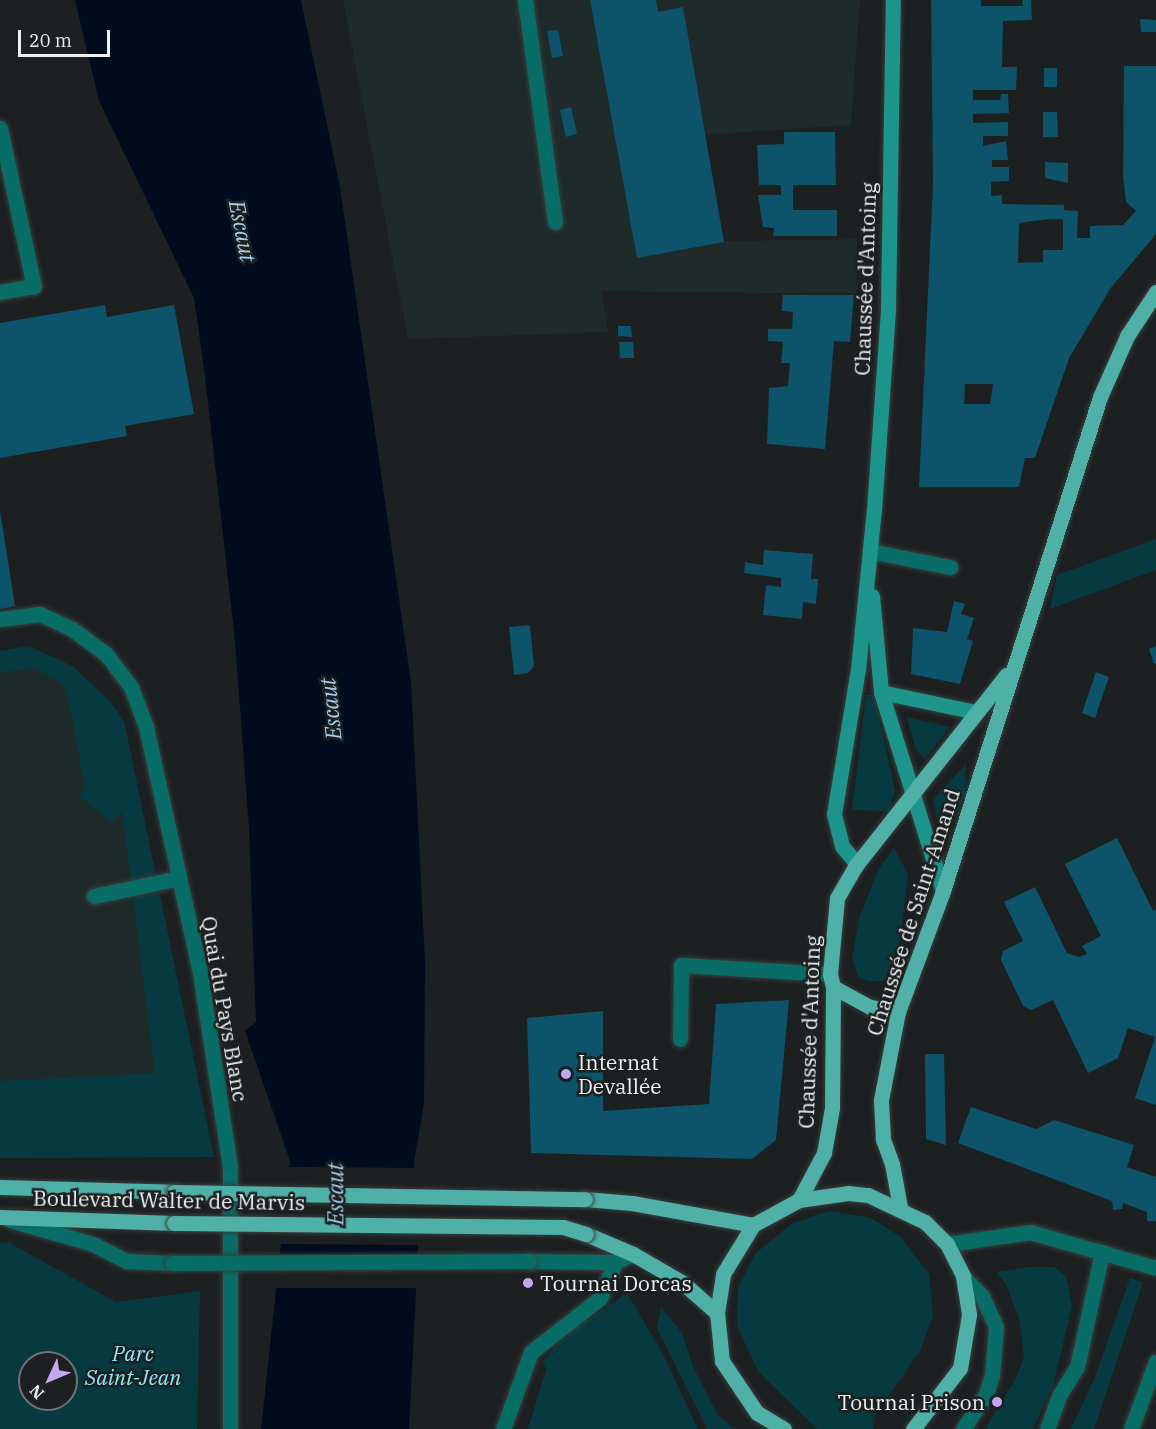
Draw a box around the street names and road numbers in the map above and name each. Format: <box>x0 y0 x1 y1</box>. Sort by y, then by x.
street label: Chaussée d'Antoing <box>849 182 881 376</box>
street label: Chaussée de Saint-Amand <box>861 785 965 1039</box>
street label: Quai du Pays Blanc <box>196 914 254 1104</box>
street label: Chaussée d'Antoing <box>793 935 825 1129</box>
street label: Boulevard Walter de Marvis <box>33 1185 305 1215</box>

